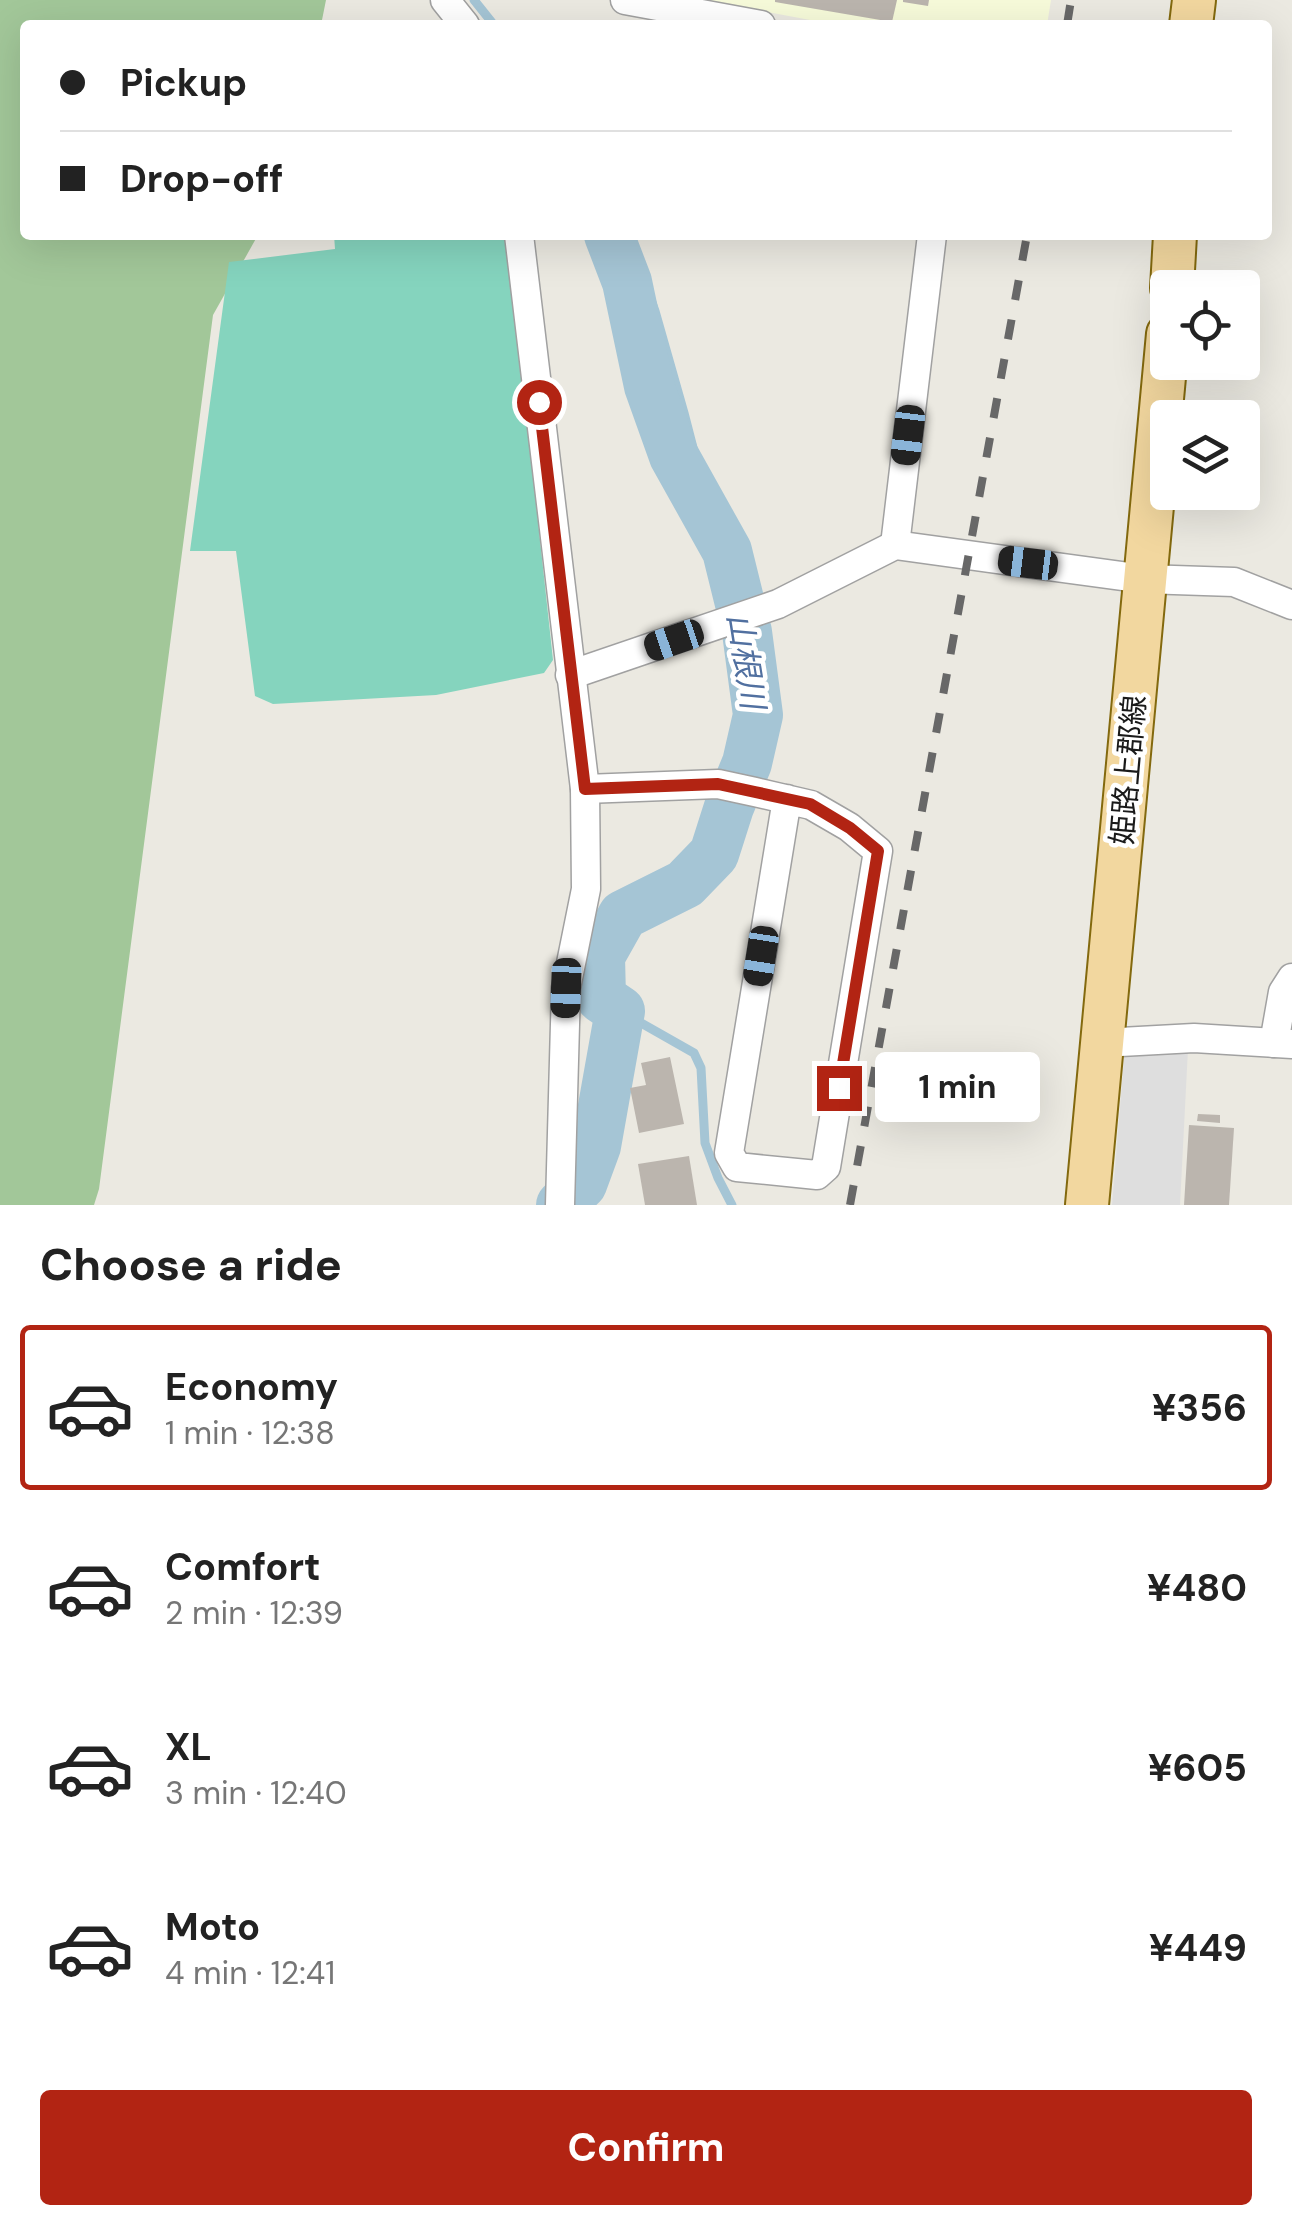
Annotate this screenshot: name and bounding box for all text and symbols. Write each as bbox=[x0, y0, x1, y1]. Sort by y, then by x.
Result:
text: Pickup bbox=[120, 58, 247, 108]
text: Drop-off bbox=[120, 154, 283, 204]
map controls bbox=[1150, 270, 1260, 510]
button: locate bbox=[1150, 270, 1260, 380]
route start bbox=[517, 380, 562, 425]
button: layers bbox=[1150, 400, 1260, 510]
car bbox=[889, 403, 927, 467]
car bbox=[996, 544, 1060, 582]
water label: 山根川 bbox=[718, 610, 775, 715]
car bbox=[641, 616, 707, 664]
street label: 姫路上郡線 bbox=[1102, 694, 1154, 846]
car bbox=[741, 924, 781, 988]
car bbox=[550, 957, 582, 1019]
callout: 1 min bbox=[874, 1053, 1039, 1123]
route end bbox=[817, 1066, 862, 1111]
text: 1 min bbox=[919, 1066, 996, 1108]
text: Choose a ride bbox=[40, 1235, 342, 1294]
text: Economy bbox=[165, 1362, 338, 1412]
icon: car bbox=[45, 1363, 135, 1453]
text: ¥356 bbox=[1152, 1383, 1247, 1433]
text: 1 min · 12:38 bbox=[165, 1412, 335, 1454]
text: Comfort bbox=[165, 1542, 321, 1592]
icon: car bbox=[45, 1543, 135, 1633]
text: ¥480 bbox=[1147, 1563, 1247, 1613]
text: 2 min · 12:39 bbox=[165, 1592, 343, 1634]
text: XL bbox=[165, 1722, 212, 1772]
icon: car bbox=[45, 1723, 135, 1813]
text: ¥605 bbox=[1148, 1743, 1247, 1793]
text: 3 min · 12:40 bbox=[165, 1772, 347, 1814]
text: Moto bbox=[165, 1902, 260, 1952]
icon: car bbox=[45, 1903, 135, 1993]
text: ¥449 bbox=[1149, 1923, 1247, 1973]
text: 4 min · 12:41 bbox=[165, 1952, 335, 1994]
button: Confirm bbox=[40, 2090, 1252, 2205]

